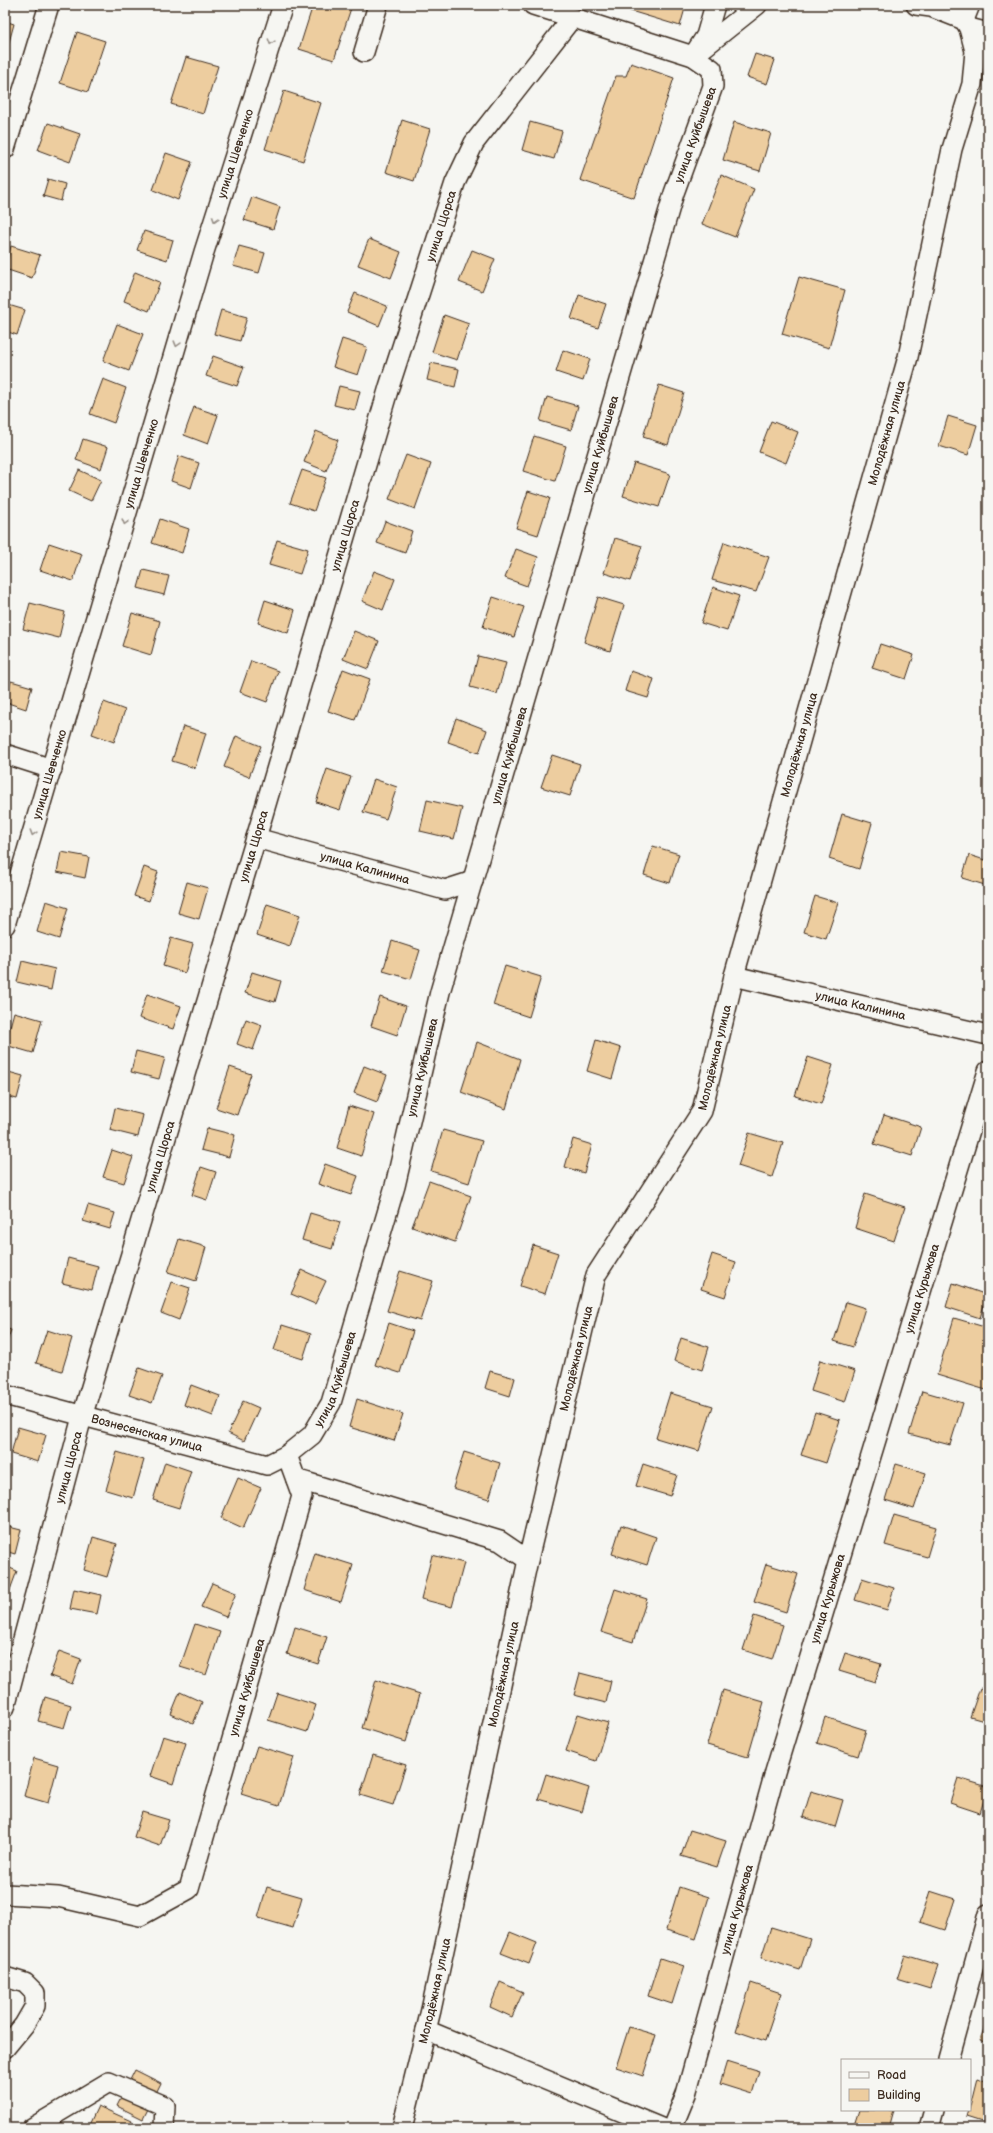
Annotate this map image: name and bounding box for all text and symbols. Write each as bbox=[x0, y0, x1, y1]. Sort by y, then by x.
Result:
one-way arrow bbox=[267, 38, 276, 45]
street label: улица Куйбышева bbox=[671, 85, 720, 185]
street label: улица Шевченко bbox=[215, 107, 257, 201]
street label: улица Щорса bbox=[423, 189, 460, 264]
one-way arrow bbox=[211, 216, 219, 223]
one-way arrow bbox=[173, 340, 182, 347]
street label: Молодёжная улица bbox=[865, 379, 909, 487]
street label: улица Куйбышева bbox=[579, 394, 622, 495]
street label: улица Шевченко bbox=[121, 417, 162, 511]
street label: улица Щорса bbox=[328, 498, 363, 573]
one-way arrow bbox=[121, 519, 130, 526]
street label: Молодёжная улица bbox=[778, 691, 821, 799]
street label: улица Куйбышева bbox=[488, 705, 531, 806]
street label: улица Шевченко bbox=[30, 728, 70, 821]
street label: улица Щорса bbox=[236, 809, 272, 884]
one-way arrow bbox=[29, 829, 38, 836]
street label: улица Калинина bbox=[318, 849, 411, 888]
street label: улица Калинина bbox=[814, 988, 907, 1024]
street label: Молодёжная улица bbox=[695, 1003, 735, 1112]
street label: улица Куйбышева bbox=[404, 1017, 442, 1119]
street label: улица Щорса bbox=[143, 1119, 179, 1194]
street label: улица Курыжова bbox=[902, 1242, 943, 1335]
street label: Молодёжная улица bbox=[557, 1304, 596, 1413]
street label: улица Куйбышева bbox=[311, 1329, 360, 1430]
street label: Вознесенская улица bbox=[90, 1411, 204, 1455]
street label: улица Щорса bbox=[52, 1430, 86, 1505]
street label: улица Курыжова bbox=[807, 1552, 849, 1645]
street label: Молодёжная улица bbox=[485, 1620, 523, 1729]
street label: улица Куйбышева bbox=[226, 1637, 269, 1738]
street label: улица Курыжова bbox=[718, 1863, 757, 1957]
street label: Молодёжная улица bbox=[416, 1937, 454, 2046]
legend bbox=[841, 2059, 971, 2111]
text: Road bbox=[877, 2068, 906, 2083]
text: Building bbox=[877, 2088, 921, 2103]

